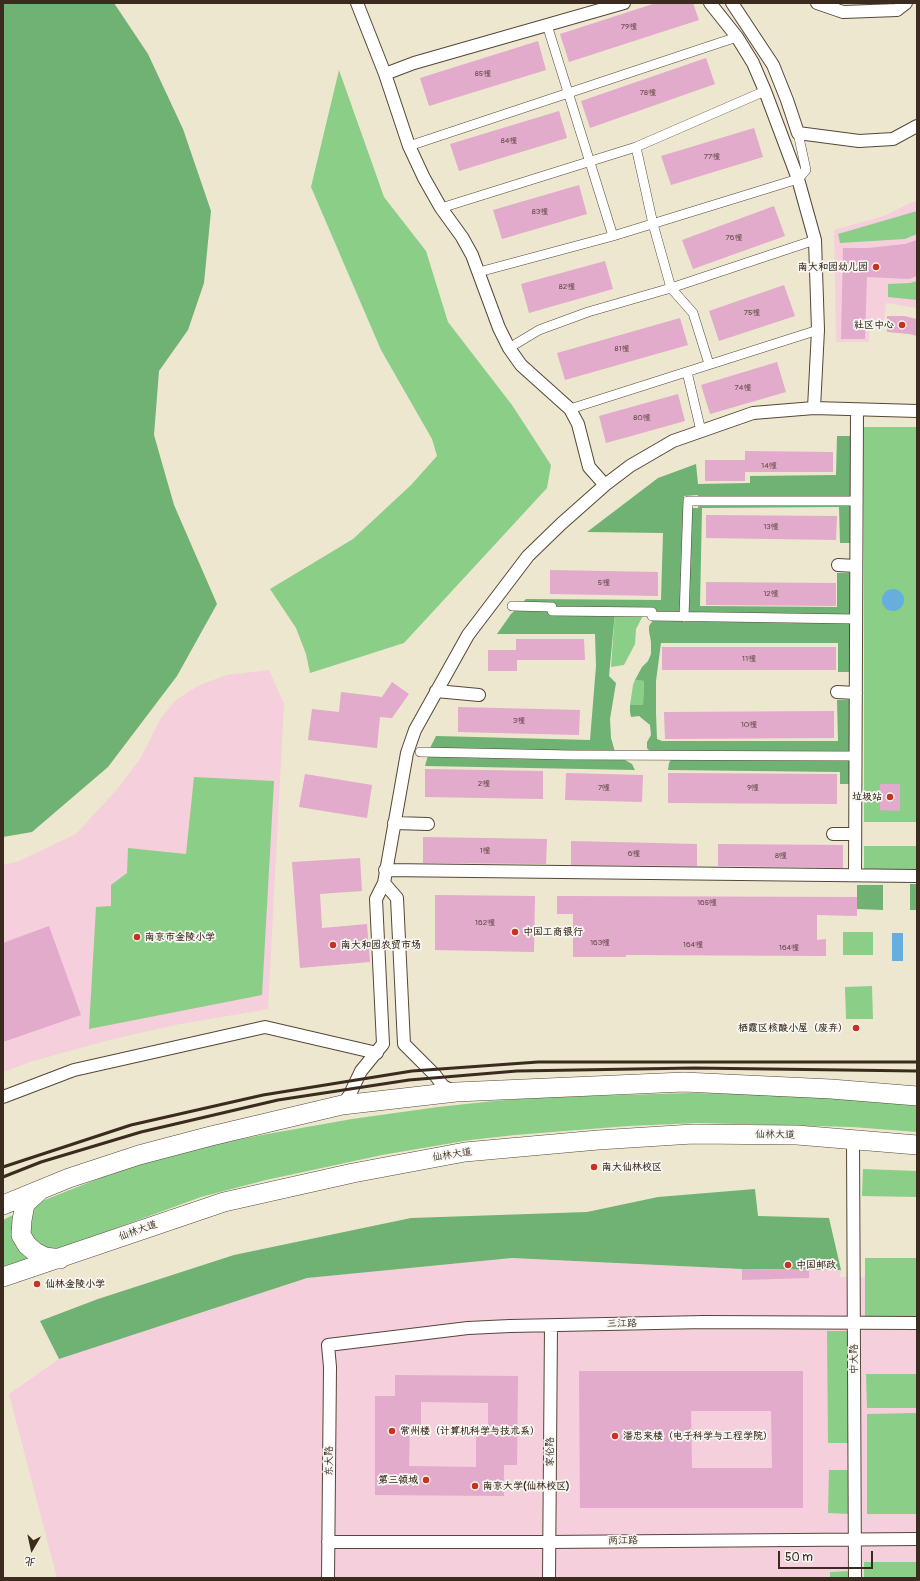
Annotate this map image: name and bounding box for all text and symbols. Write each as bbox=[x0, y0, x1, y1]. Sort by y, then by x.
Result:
house number: 79幢 bbox=[621, 22, 637, 32]
house number: 85幢 bbox=[475, 69, 491, 79]
house number: 78幢 bbox=[640, 88, 656, 98]
house number: 84幢 bbox=[501, 136, 517, 146]
house number: 77幢 bbox=[704, 152, 720, 162]
house number: 83幢 bbox=[532, 207, 548, 217]
house number: 76幢 bbox=[726, 233, 742, 243]
place label: 南大和园幼儿园 bbox=[798, 261, 868, 273]
marker: 南大和园幼儿园 bbox=[871, 262, 881, 272]
house number: 82幢 bbox=[559, 282, 575, 292]
house number: 75幢 bbox=[744, 308, 760, 318]
place label: 社区中心 bbox=[854, 319, 894, 331]
marker: 社区中心 bbox=[897, 320, 907, 330]
house number: 81幢 bbox=[614, 344, 630, 354]
house number: 74幢 bbox=[735, 383, 751, 393]
house number: 80幢 bbox=[633, 413, 651, 423]
house number: 14幢 bbox=[761, 461, 777, 471]
house number: 13幢 bbox=[763, 522, 779, 532]
house number: 5幢 bbox=[598, 578, 610, 588]
house number: 12幢 bbox=[763, 589, 779, 599]
house number: 11幢 bbox=[742, 654, 756, 664]
house number: 3幢 bbox=[513, 716, 525, 726]
house number: 10幢 bbox=[741, 720, 757, 730]
house number: 2幢 bbox=[478, 779, 490, 789]
house number: 7幢 bbox=[598, 783, 610, 793]
house number: 9幢 bbox=[747, 783, 759, 793]
place label: 垃圾站 bbox=[852, 791, 882, 803]
marker: 垃圾站 bbox=[885, 792, 895, 802]
house number: 1幢 bbox=[479, 846, 491, 856]
house number: 6幢 bbox=[628, 849, 640, 859]
house number: 8幢 bbox=[775, 851, 787, 861]
house number: 165幢 bbox=[697, 898, 717, 908]
house number: 162幢 bbox=[475, 918, 495, 928]
place label: 中国工商银行 bbox=[523, 926, 583, 938]
marker: 中国工商银行 bbox=[510, 927, 520, 937]
place label: 南京市金陵小学 bbox=[145, 931, 215, 943]
marker: 南京市金陵小学 bbox=[132, 932, 142, 942]
house number: 163幢 bbox=[590, 938, 610, 948]
place label: 南大和园农贸市场 bbox=[341, 939, 421, 951]
marker: 南大和园农贸市场 bbox=[328, 940, 338, 950]
house number: 164幢 bbox=[683, 940, 703, 950]
house number: 164幢 bbox=[779, 943, 799, 953]
place label: 栖霞区核酸小屋（废弃） bbox=[738, 1022, 848, 1034]
marker: 栖霞区核酸小屋（废弃） bbox=[851, 1023, 861, 1033]
street label: 仙林大道 bbox=[755, 1129, 795, 1141]
street label: 仙林大道 bbox=[431, 1146, 473, 1164]
place label: 南大仙林校区 bbox=[602, 1161, 662, 1173]
marker: 南大仙林校区 bbox=[589, 1162, 599, 1172]
street label: 仙林大道 bbox=[117, 1219, 159, 1243]
place label: 中国邮政 bbox=[796, 1259, 836, 1271]
marker: 中国邮政 bbox=[783, 1260, 793, 1270]
place label: 仙林金陵小学 bbox=[45, 1278, 105, 1290]
marker: 仙林金陵小学 bbox=[32, 1279, 42, 1289]
street label: 三江路 bbox=[607, 1318, 637, 1330]
street label: 中大路 bbox=[848, 1344, 860, 1374]
place label: 常州楼（计算机科学与技术系） bbox=[400, 1425, 540, 1437]
marker: 常州楼（计算机科学与技术系） bbox=[387, 1426, 397, 1436]
place label: 潘忠来楼（电子科学与工程学院） bbox=[623, 1430, 773, 1442]
marker: 潘忠来楼（电子科学与工程学院） bbox=[610, 1431, 620, 1441]
street label: 家伦路 bbox=[544, 1437, 556, 1467]
street label: 东大路 bbox=[323, 1446, 335, 1476]
place label: 第三领域 bbox=[378, 1474, 418, 1486]
marker: 第三领域 bbox=[421, 1475, 431, 1485]
place label: 南京大学(仙林校区) bbox=[483, 1480, 570, 1492]
marker: 南京大学(仙林校区) bbox=[470, 1481, 480, 1491]
north arrow bbox=[12, 1529, 52, 1569]
street label: 两江路 bbox=[608, 1535, 638, 1547]
scale bar bbox=[780, 1543, 875, 1569]
text: 50 m bbox=[785, 1550, 813, 1565]
text: 北 bbox=[24, 1554, 36, 1569]

